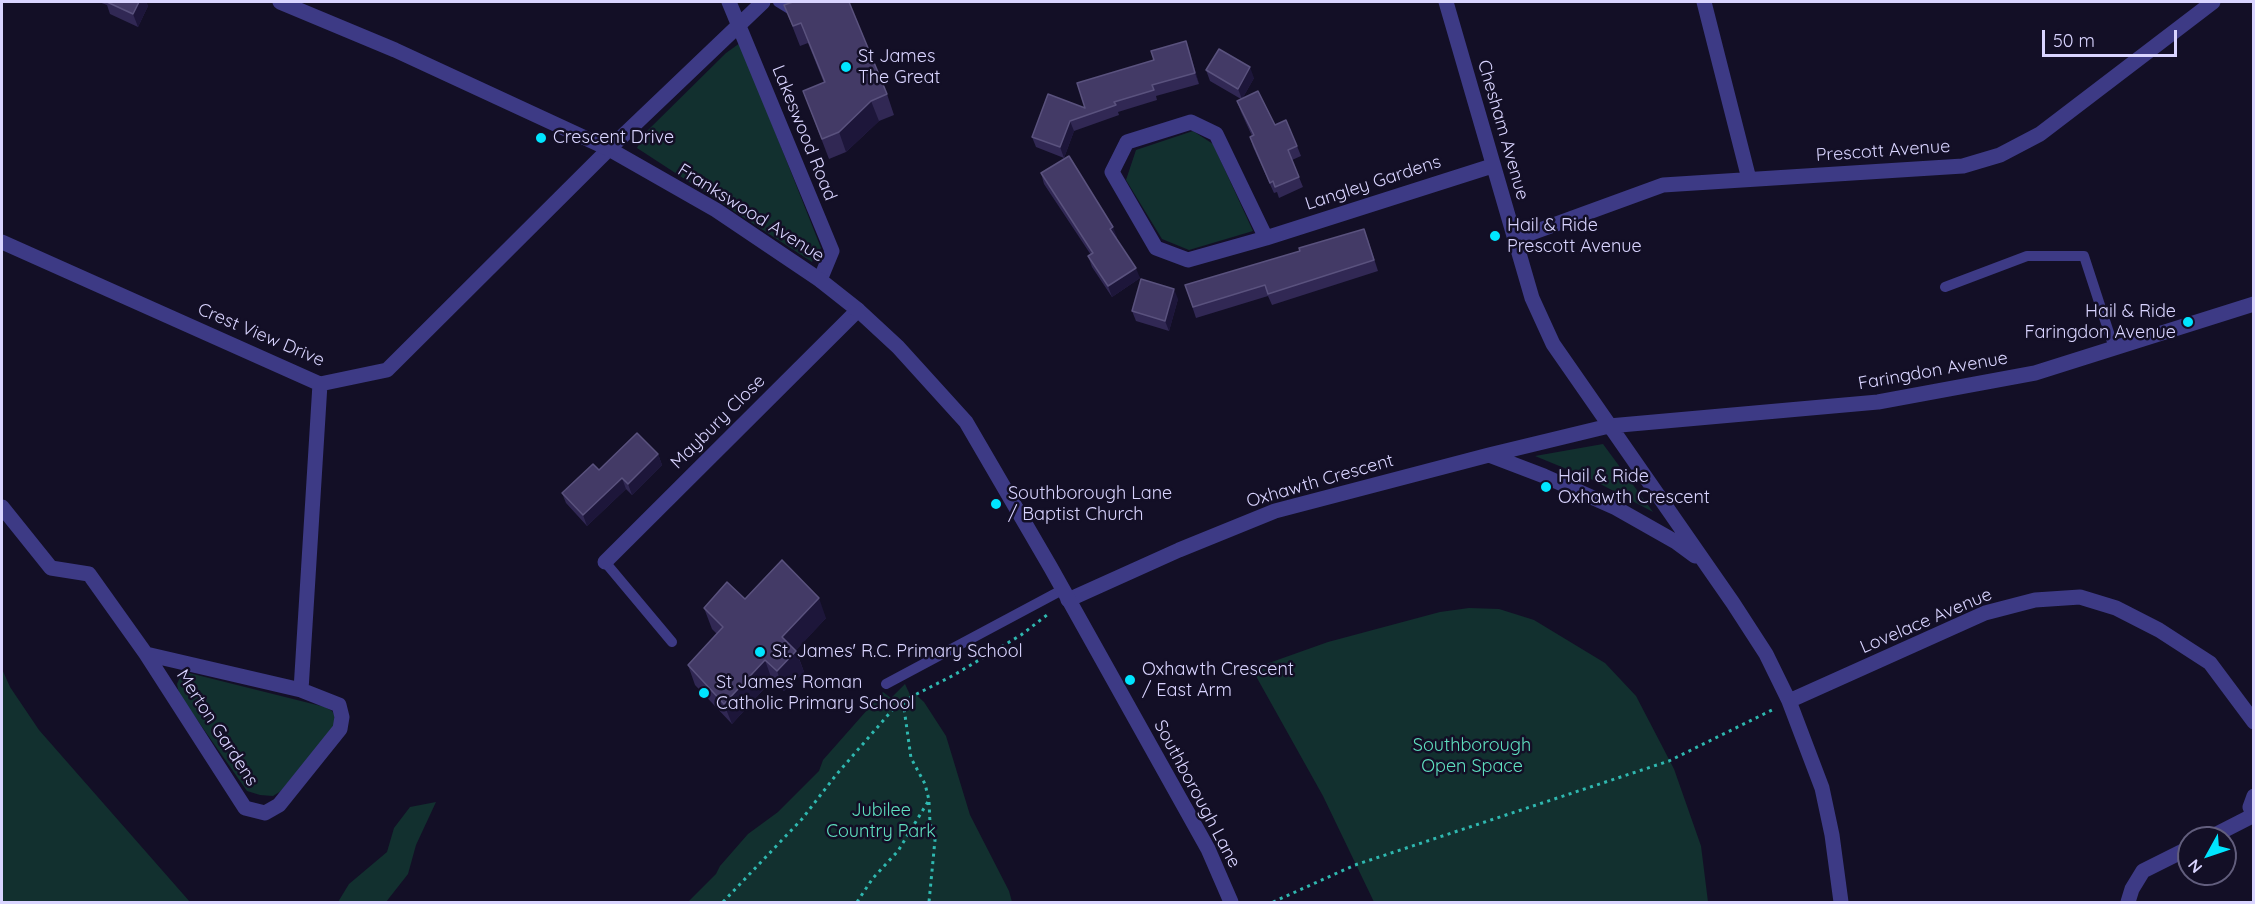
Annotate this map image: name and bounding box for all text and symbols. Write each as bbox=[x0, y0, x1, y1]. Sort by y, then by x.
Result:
scale bar bbox=[2045, 18, 2180, 56]
text: 50 m bbox=[2053, 29, 2095, 52]
place label: St James The Great bbox=[858, 46, 940, 88]
street label: Chesham Avenue bbox=[1473, 58, 1533, 202]
marker: St James The Great bbox=[839, 60, 853, 74]
street label: Lakeswood Road bbox=[767, 62, 841, 204]
place label: Crescent Drive bbox=[553, 127, 674, 149]
marker: Crescent Drive bbox=[534, 131, 548, 145]
street label: Prescott Avenue bbox=[1815, 136, 1951, 166]
street label: Langley Gardens bbox=[1302, 151, 1444, 215]
street label: Frankswood Avenue bbox=[674, 159, 828, 267]
place label: Hail & Ride Prescott Avenue bbox=[1507, 215, 1642, 258]
marker: Hail & Ride Prescott Avenue bbox=[1488, 229, 1502, 243]
street label: Crest View Drive bbox=[194, 299, 328, 371]
place label: Hail & Ride Faringdon Avenue bbox=[2025, 301, 2176, 344]
marker: Hail & Ride Faringdon Avenue bbox=[2181, 315, 2195, 329]
street label: Faringdon Avenue bbox=[1857, 347, 2009, 395]
street label: Maybury Close bbox=[666, 370, 770, 474]
street label: Oxhawth Crescent bbox=[1244, 450, 1396, 512]
place label: Hail & Ride Oxhawth Crescent bbox=[1558, 466, 1710, 508]
marker: Hail & Ride Oxhawth Crescent bbox=[1539, 480, 1553, 494]
place label: Southborough Lane / Baptist Church bbox=[1008, 483, 1172, 526]
marker: Southborough Lane / Baptist Church bbox=[989, 497, 1003, 511]
street label: Lovelace Avenue bbox=[1857, 584, 1995, 658]
place label: St. James' R.C. Primary School bbox=[772, 641, 1023, 663]
marker: St. James' R.C. Primary School bbox=[753, 645, 767, 659]
place label: Oxhawth Crescent / East Arm bbox=[1142, 659, 1294, 702]
street label: Merton Gardens bbox=[171, 666, 263, 790]
place label: St James' Roman Catholic Primary School bbox=[716, 672, 915, 714]
marker: Oxhawth Crescent / East Arm bbox=[1123, 673, 1137, 687]
marker: St James' Roman Catholic Primary School bbox=[697, 686, 711, 700]
street label: Southborough Lane bbox=[1149, 716, 1245, 872]
park label: Southborough Open Space bbox=[1413, 735, 1531, 777]
park label: Jubilee Country Park bbox=[826, 800, 936, 842]
north arrow bbox=[2177, 826, 2237, 886]
text: N bbox=[2183, 855, 2206, 877]

